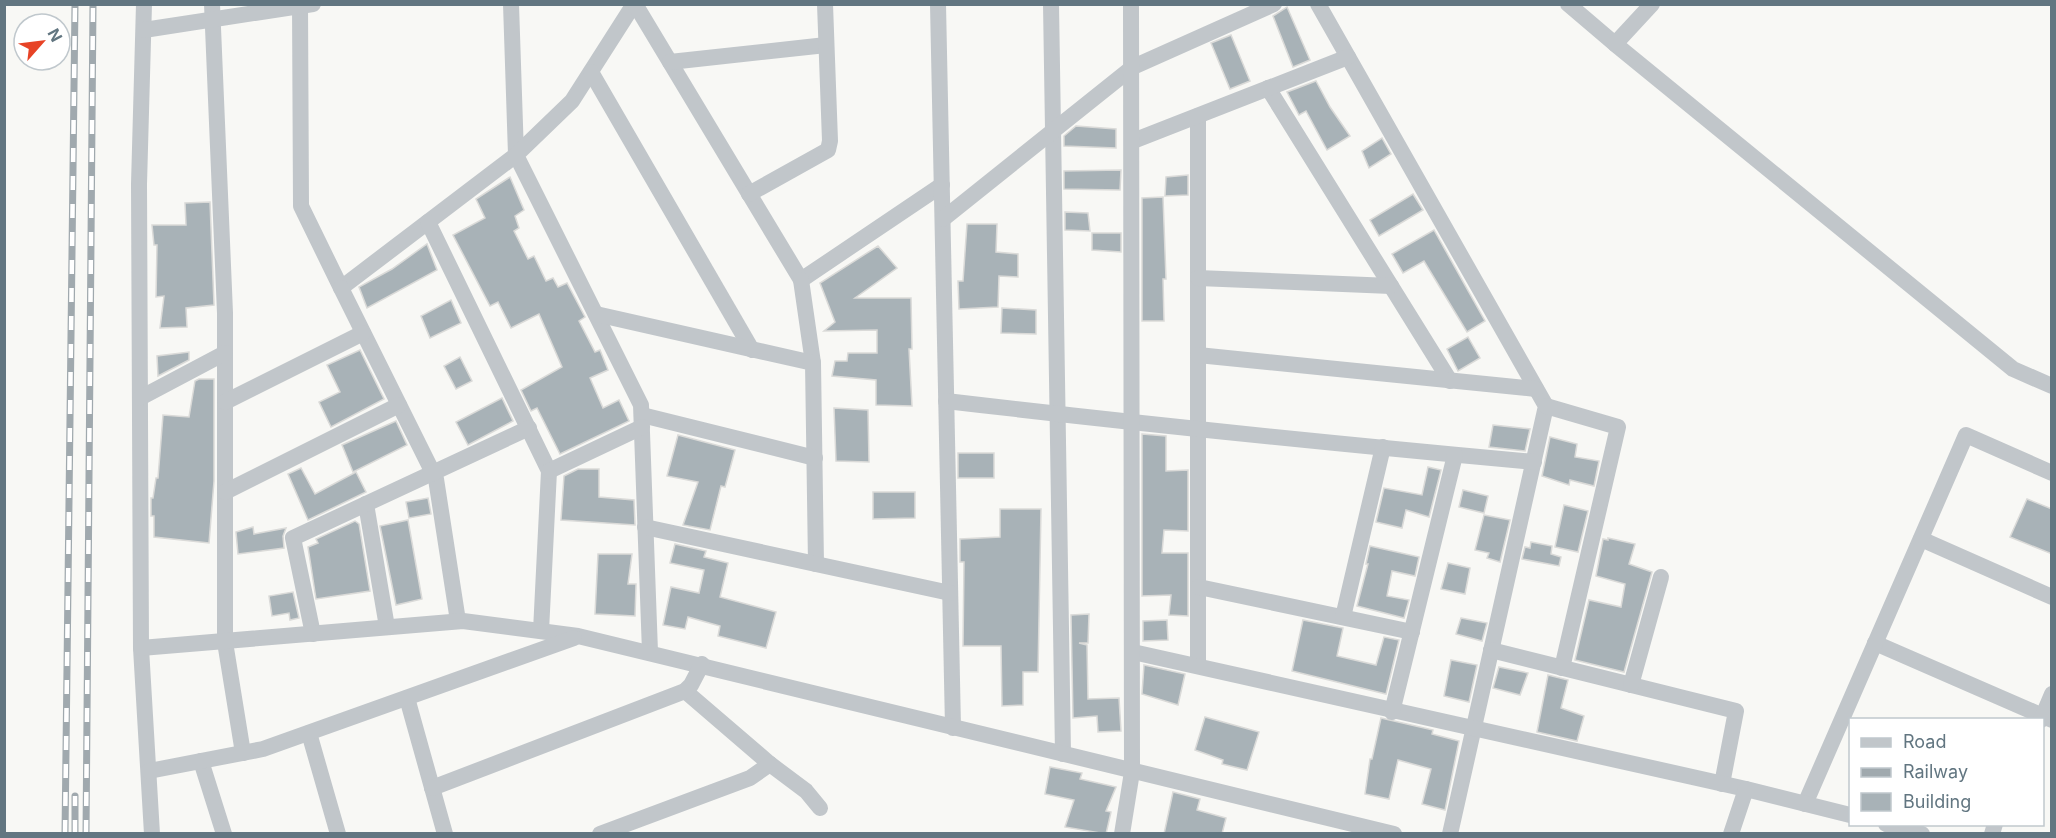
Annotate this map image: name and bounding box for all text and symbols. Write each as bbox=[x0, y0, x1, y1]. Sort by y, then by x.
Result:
north arrow bbox=[12, 12, 72, 72]
text: N bbox=[44, 25, 67, 45]
legend bbox=[1849, 718, 2044, 826]
text: Road bbox=[1903, 731, 1946, 752]
text: Railway bbox=[1903, 761, 1968, 782]
text: Building bbox=[1903, 791, 1971, 812]

